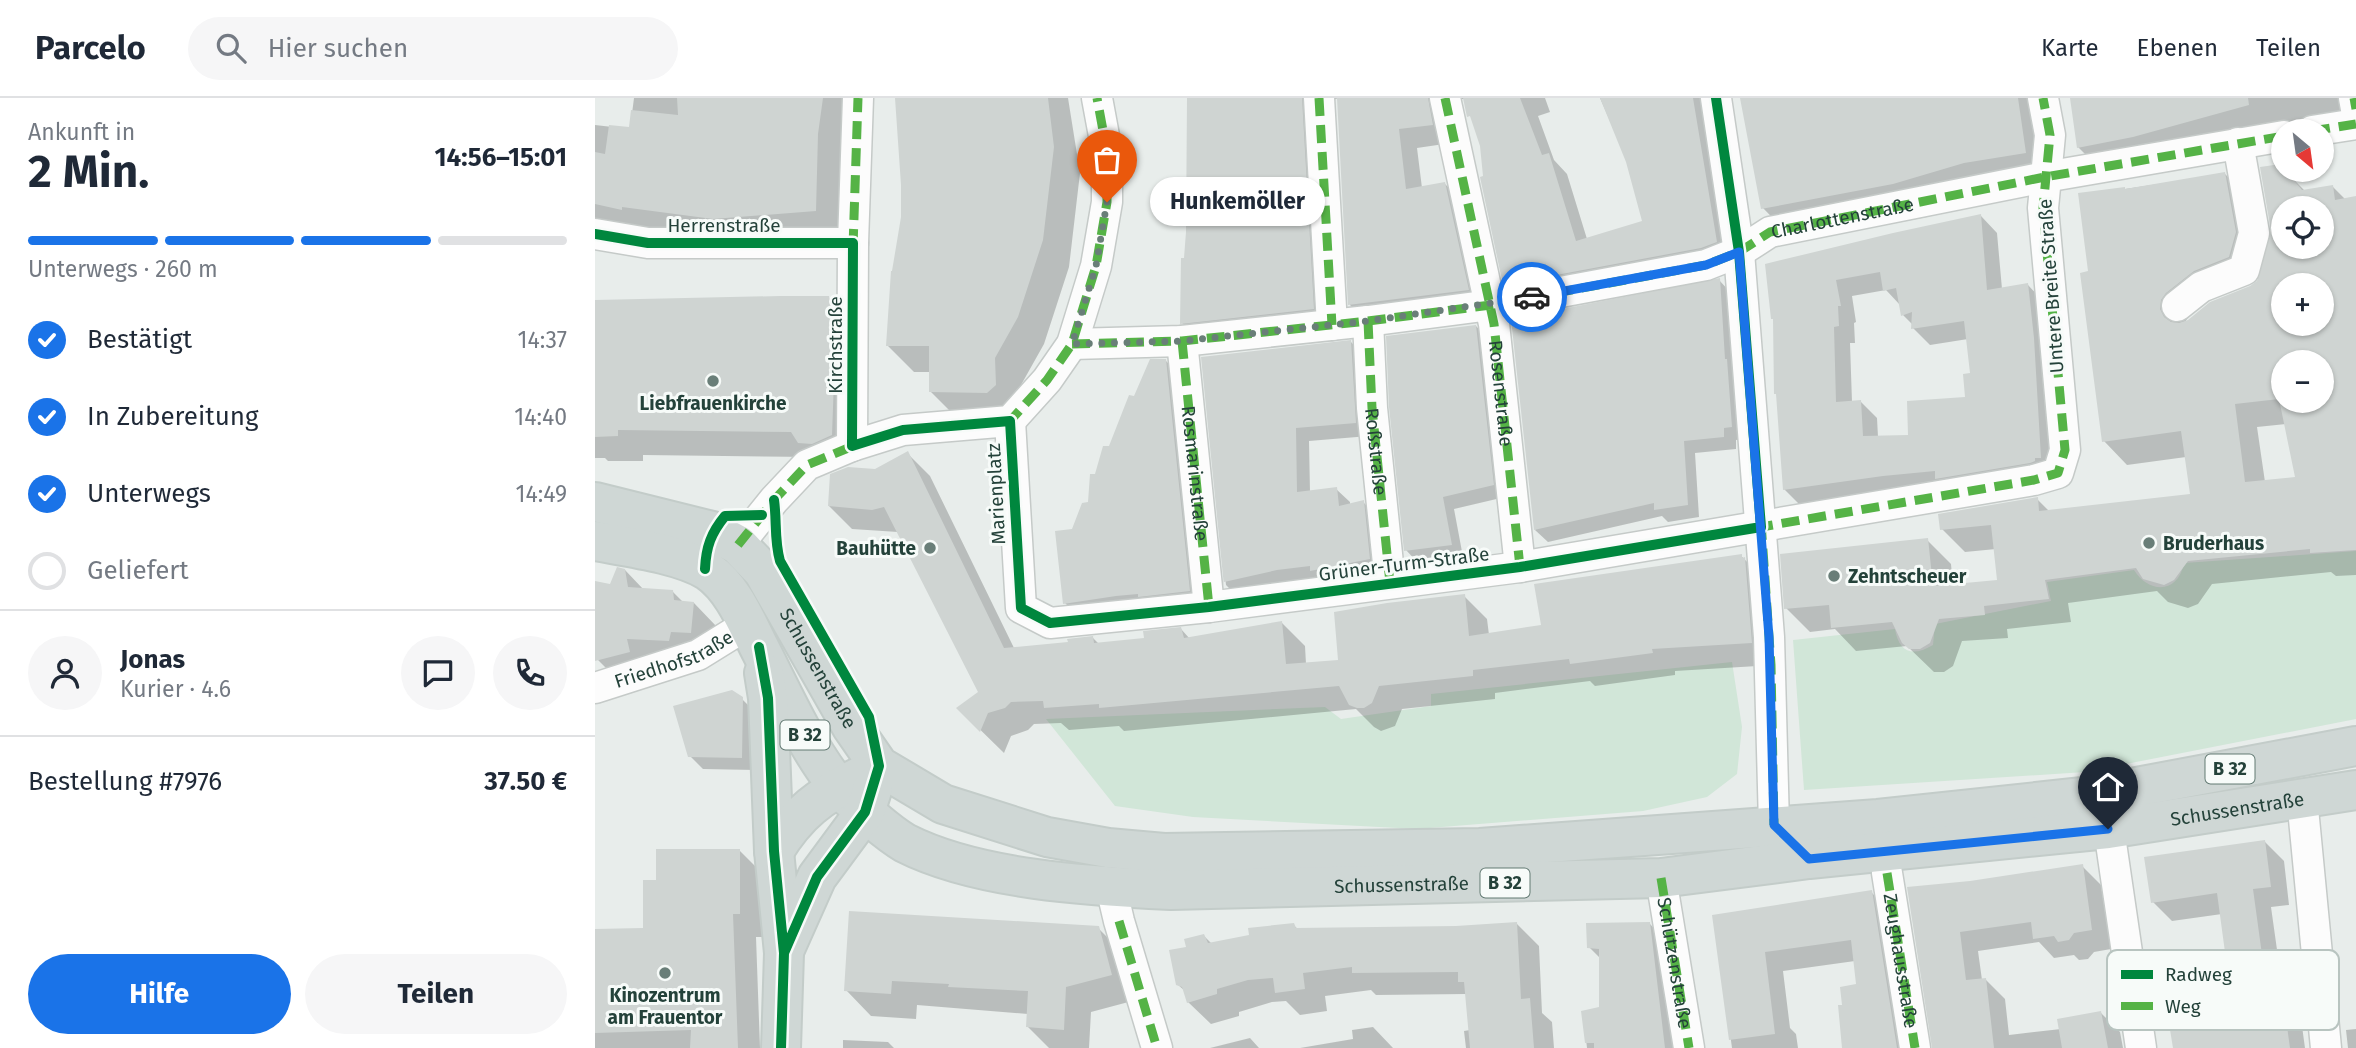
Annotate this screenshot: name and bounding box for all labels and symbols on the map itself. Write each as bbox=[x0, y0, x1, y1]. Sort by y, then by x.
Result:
north arrow bbox=[2271, 119, 2335, 182]
pin bbox=[1077, 130, 1137, 202]
callout: Hunkemöller bbox=[1149, 178, 1324, 226]
street label: Charlottenstraße bbox=[1769, 192, 1916, 243]
street label: Untere Breite Straße bbox=[2033, 198, 2069, 374]
street label: Herrenstraße bbox=[667, 214, 781, 237]
courier bbox=[1497, 262, 1567, 332]
street label: Kirchstraße bbox=[824, 296, 847, 394]
street label: Rosenstraße bbox=[1484, 339, 1519, 448]
marker: Liebfrauenkirche bbox=[705, 373, 721, 389]
place label: Liebfrauenkirche bbox=[640, 392, 786, 415]
street label: Rosmarinstraße bbox=[1177, 404, 1214, 542]
street label: Roßstraße bbox=[1361, 407, 1392, 497]
street label: Marienplatz bbox=[982, 443, 1010, 545]
place label: Bruderhaus bbox=[2163, 532, 2264, 555]
marker: Bruderhaus bbox=[2141, 535, 2157, 551]
place label: Bauhütte bbox=[836, 537, 916, 560]
marker: Bauhütte bbox=[922, 540, 938, 556]
street label: Grüner-Turm-Straße bbox=[1317, 542, 1491, 586]
place label: Zehntscheuer bbox=[1848, 565, 1967, 588]
marker: Zehntscheuer bbox=[1826, 568, 1842, 584]
street label: Schussenstraße bbox=[775, 604, 862, 733]
street label: Friedhofstraße bbox=[611, 625, 737, 693]
road number: B 32 bbox=[781, 720, 829, 750]
road number: B 32 bbox=[2205, 754, 2255, 784]
pin bbox=[2078, 757, 2138, 829]
street label: Schussenstraße bbox=[2169, 787, 2306, 831]
road number: B 32 bbox=[1481, 868, 1529, 898]
street label: Schussenstraße bbox=[1334, 871, 1469, 898]
street label: Zeughausstraße bbox=[1879, 892, 1923, 1030]
street label: Schützenstraße bbox=[1653, 896, 1697, 1030]
legend bbox=[2107, 950, 2339, 1030]
text: Radweg bbox=[2165, 963, 2232, 986]
marker: Kinozentrum am Frauentor bbox=[657, 965, 673, 981]
place label: Kinozentrum am Frauentor bbox=[608, 984, 723, 1029]
text: Weg bbox=[2165, 995, 2201, 1018]

